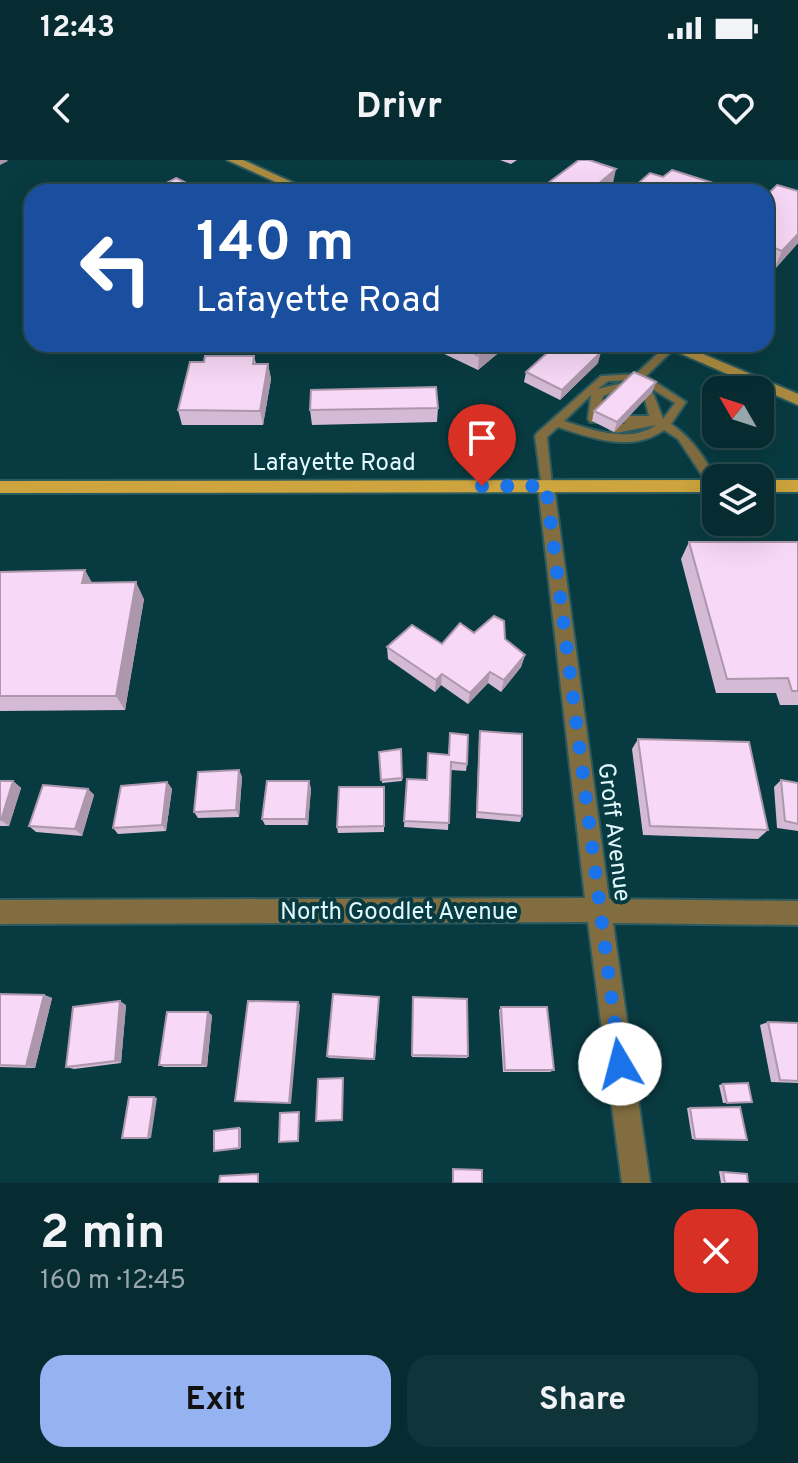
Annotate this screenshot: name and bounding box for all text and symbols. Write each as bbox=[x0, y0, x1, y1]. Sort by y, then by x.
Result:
text: 12:43 bbox=[40, 10, 115, 47]
text: Drivr bbox=[356, 85, 442, 131]
icon: back bbox=[40, 86, 84, 130]
icon: heart bbox=[714, 86, 758, 130]
text: 140 m bbox=[196, 210, 354, 280]
icon: left bbox=[64, 216, 168, 320]
text: Lafayette Road bbox=[196, 279, 441, 325]
north arrow bbox=[702, 376, 774, 448]
map controls bbox=[702, 376, 774, 536]
pin bbox=[448, 404, 516, 486]
icon: arrive bbox=[460, 416, 504, 460]
street label: Lafayette Road bbox=[252, 449, 416, 479]
button: layers bbox=[702, 464, 774, 536]
street label: Groff Avenue bbox=[590, 761, 636, 903]
street label: North Goodlet Avenue bbox=[280, 898, 518, 928]
position arrow bbox=[578, 1022, 662, 1106]
text: 2 min bbox=[40, 1205, 165, 1265]
button: close bbox=[674, 1209, 758, 1293]
text: 160 m · 12:45 bbox=[40, 1265, 186, 1298]
button: Exit bbox=[40, 1355, 391, 1447]
button: Share bbox=[407, 1355, 758, 1447]

